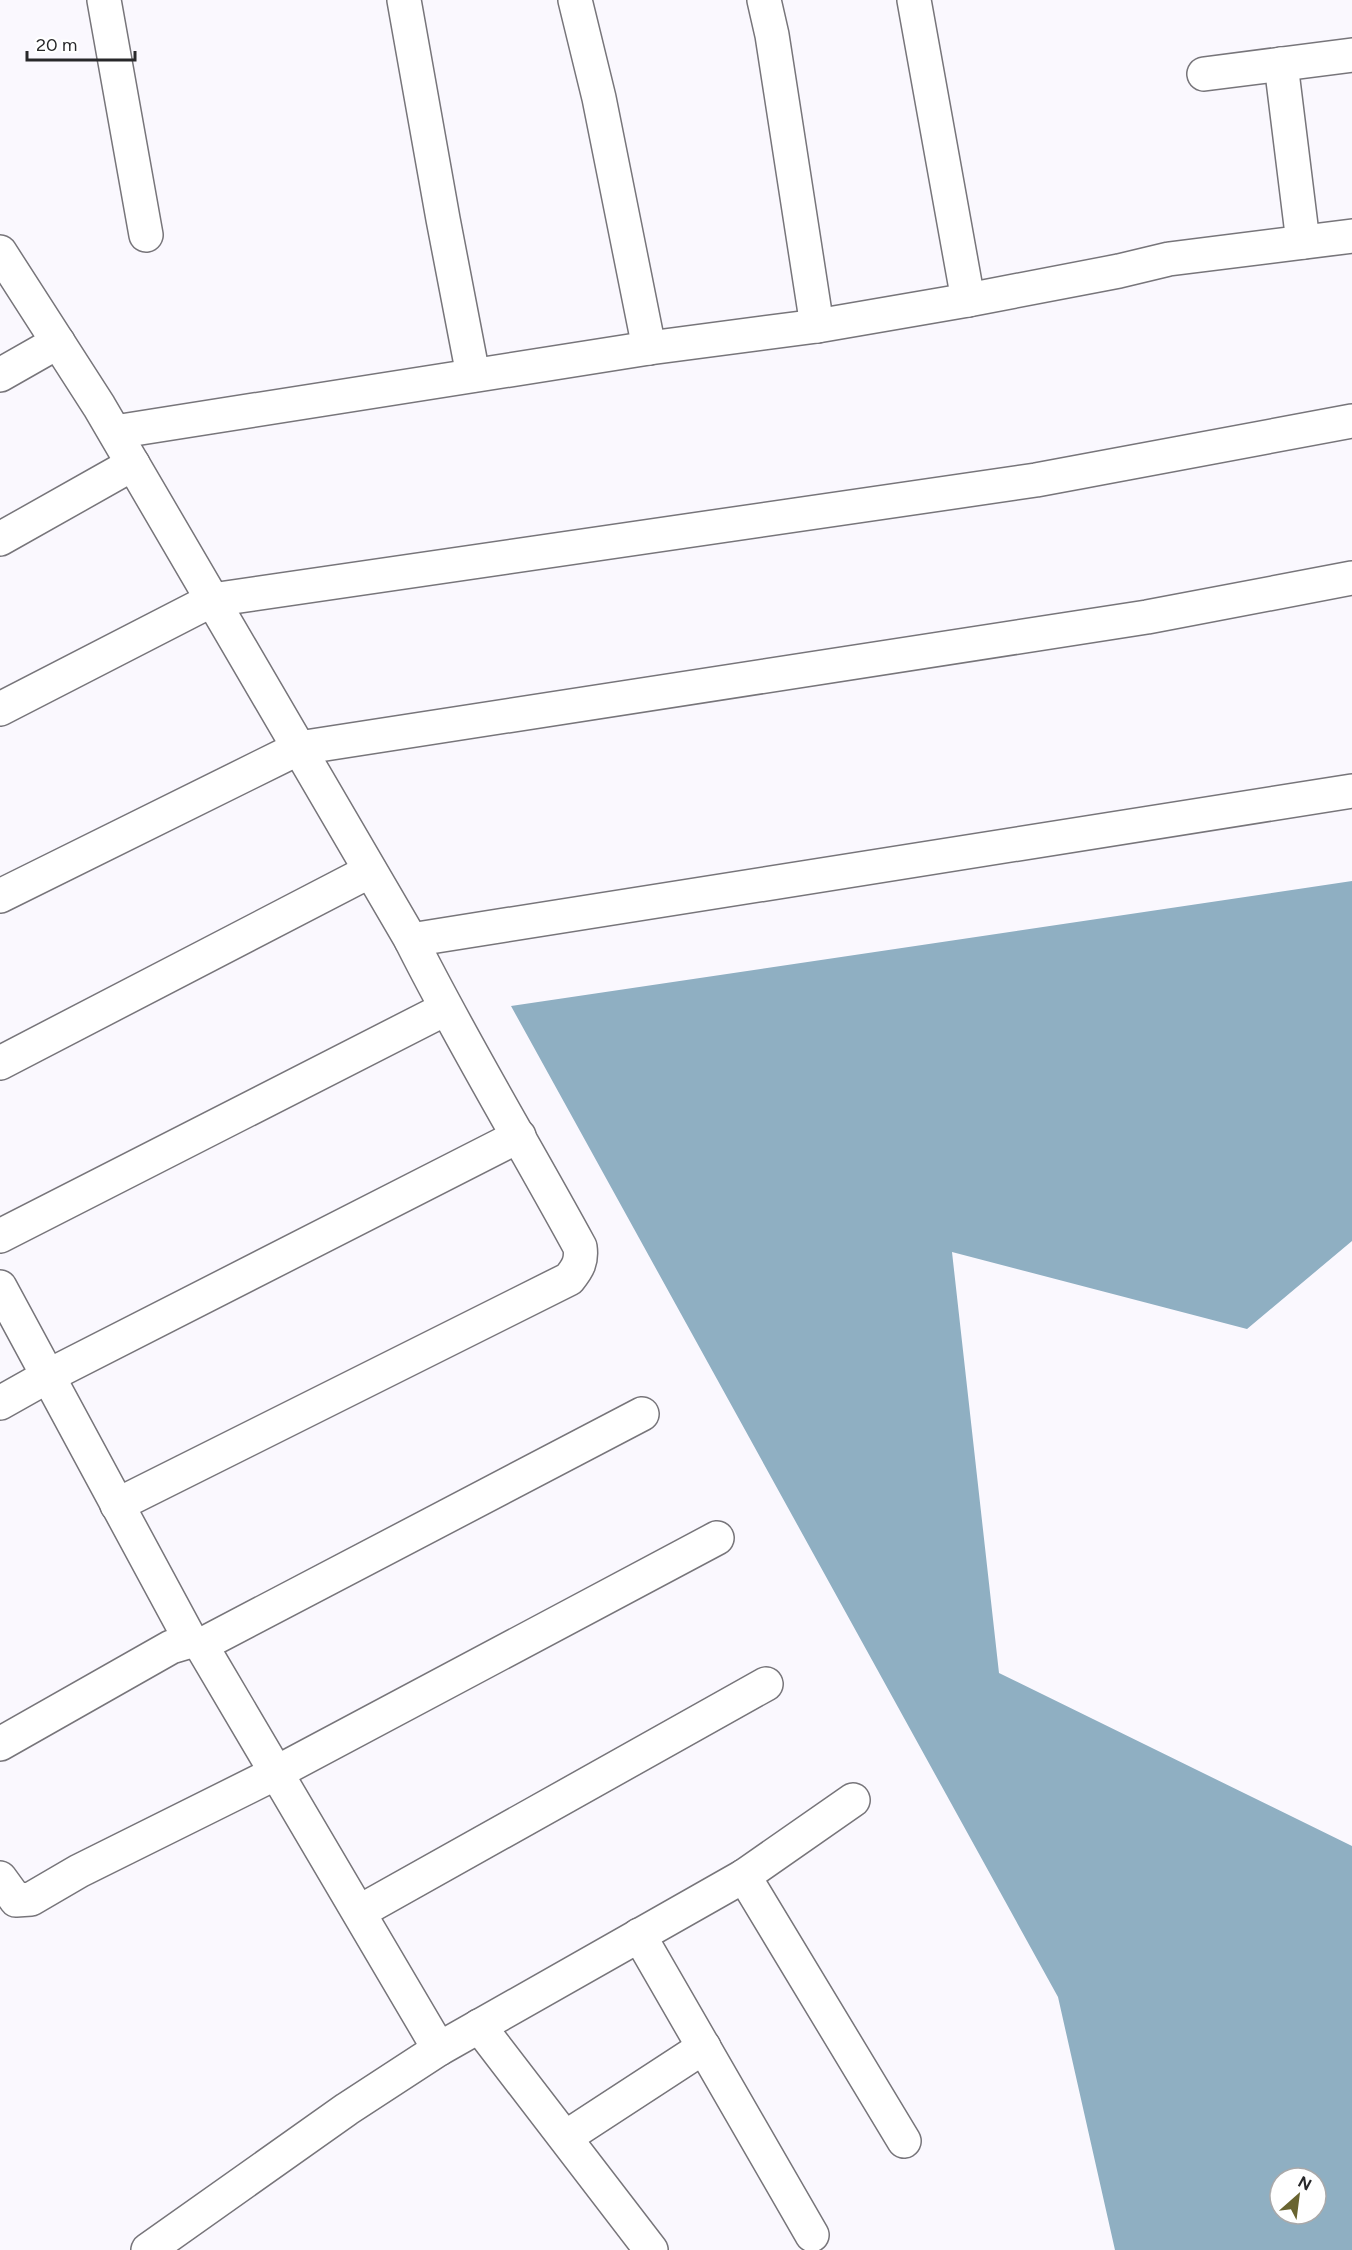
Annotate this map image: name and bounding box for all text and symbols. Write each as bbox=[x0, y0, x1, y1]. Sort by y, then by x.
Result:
scale bar bbox=[27, 24, 135, 62]
text: 20 m bbox=[36, 34, 77, 56]
north arrow bbox=[1268, 2166, 1328, 2226]
text: N bbox=[1295, 2172, 1315, 2194]

